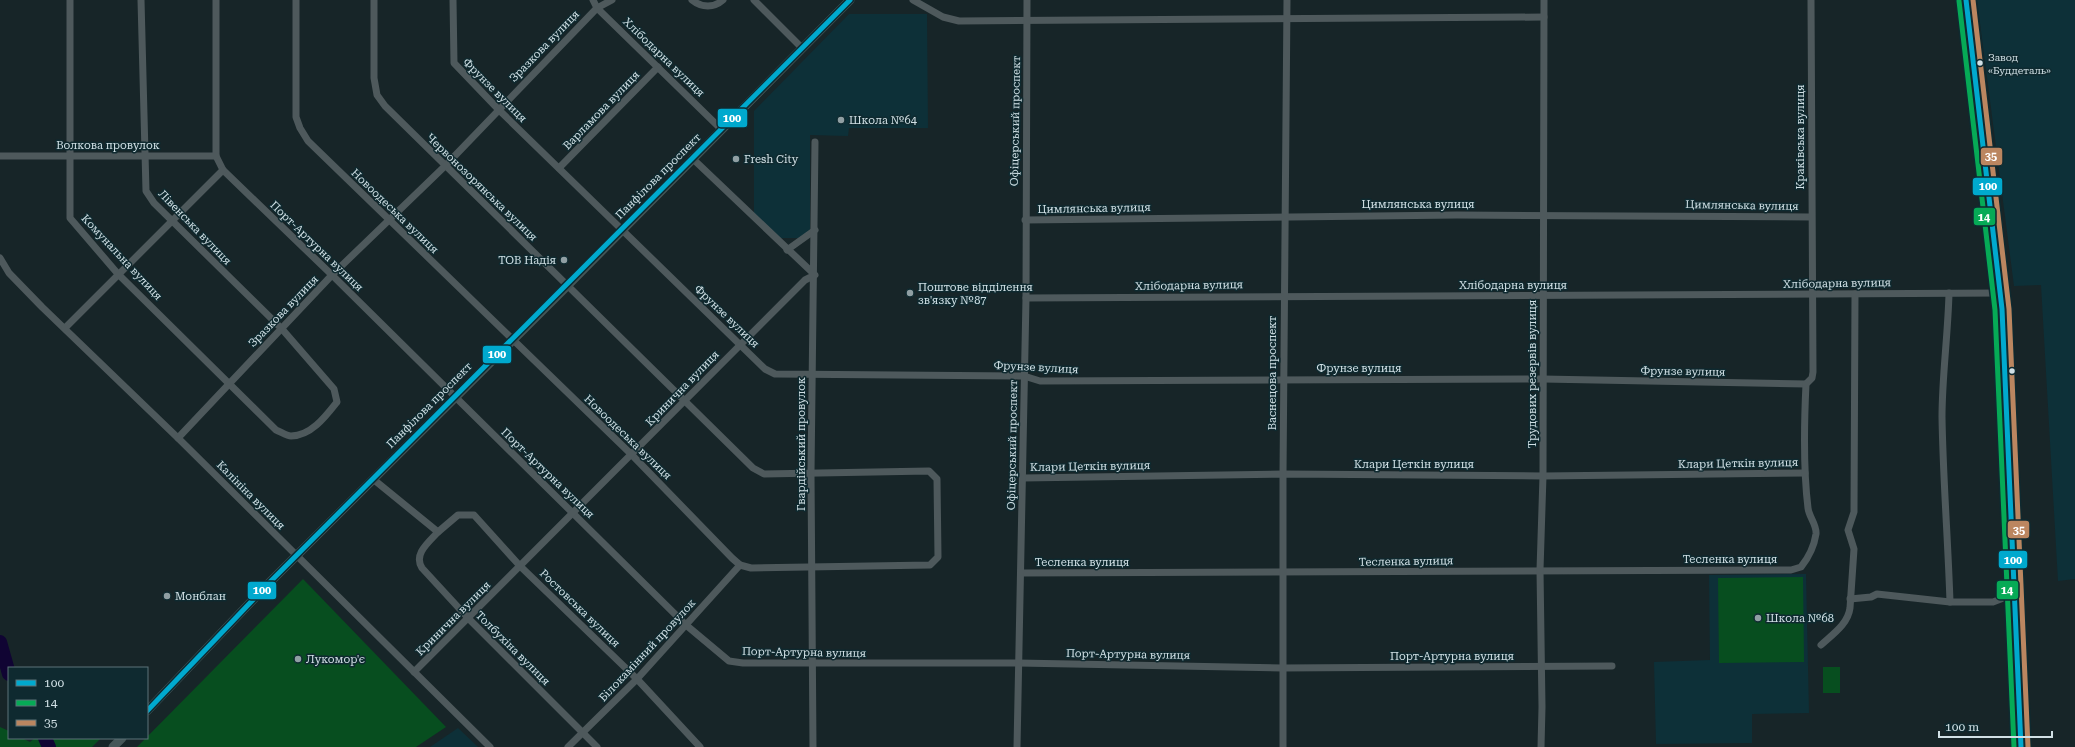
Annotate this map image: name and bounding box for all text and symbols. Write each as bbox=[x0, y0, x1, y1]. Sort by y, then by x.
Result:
street label: Зразкова вулиця bbox=[507, 8, 582, 85]
street label: Хлібодарна вулиця bbox=[620, 15, 707, 100]
place label: Завод «Буддеталь» bbox=[1988, 52, 2051, 76]
street label: Фрунзе вулиця bbox=[460, 56, 529, 125]
street label: Офіцерський проспект bbox=[1008, 56, 1023, 186]
marker: Завод «Буддеталь» bbox=[1975, 58, 1985, 68]
street label: Варламова вулиця bbox=[561, 68, 642, 152]
street label: Краківська вулиця bbox=[1794, 84, 1807, 190]
line badge: 100 bbox=[717, 108, 748, 128]
text: 100 bbox=[723, 112, 741, 125]
place label: Школа №64 bbox=[849, 114, 918, 127]
marker: Школа №64 bbox=[836, 115, 846, 125]
street label: Червонозорянська вулиця bbox=[424, 131, 540, 244]
street label: Панфілова проспект bbox=[613, 131, 704, 222]
street label: Волкова провулок bbox=[56, 139, 160, 152]
line badge: 35 bbox=[1980, 147, 2003, 166]
text: 35 bbox=[1985, 150, 1997, 163]
place label: Fresh City bbox=[744, 153, 799, 166]
marker: Fresh City bbox=[731, 154, 741, 164]
street label: Новоодеська вулиця bbox=[348, 166, 441, 256]
line badge: 100 bbox=[1972, 177, 2003, 196]
text: 100 bbox=[1979, 180, 1997, 193]
street label: Лівенська вулиця bbox=[156, 187, 234, 268]
street label: Цимлянська вулиця bbox=[1361, 198, 1475, 211]
street label: Цимлянська вулиця bbox=[1685, 198, 1799, 213]
street label: Порт-Артурна вулиця bbox=[267, 199, 366, 294]
street label: Цимлянська вулиця bbox=[1037, 201, 1151, 216]
line badge: 14 bbox=[1973, 207, 1996, 226]
text: 14 bbox=[1978, 211, 1991, 224]
street label: Комунальна вулиця bbox=[79, 212, 165, 303]
place label: ТОВ Надія bbox=[498, 254, 556, 267]
marker: ТОВ Надія bbox=[559, 255, 569, 265]
street label: Зразкова вулиця bbox=[246, 273, 321, 350]
street label: Хлібодарна вулиця bbox=[1783, 276, 1891, 291]
street label: Хлібодарна вулиця bbox=[1135, 278, 1243, 293]
street label: Хлібодарна вулиця bbox=[1459, 279, 1567, 292]
place label: Поштове відділення зв'язку №87 bbox=[918, 281, 1033, 307]
street label: Фрунзе вулиця bbox=[692, 282, 762, 351]
marker: Поштове відділення зв'язку №87 bbox=[905, 288, 915, 298]
street label: Трудових резервів вулиця bbox=[1526, 300, 1539, 448]
street label: Васнецова проспект bbox=[1266, 316, 1279, 430]
line badge: 100 bbox=[482, 345, 512, 364]
text: 100 bbox=[488, 348, 506, 361]
street label: Кринична вулиця bbox=[643, 348, 722, 429]
street label: Фрунзе вулиця bbox=[993, 359, 1079, 376]
street label: Панфілова проспект bbox=[384, 360, 475, 451]
street label: Фрунзе вулиця bbox=[1317, 362, 1401, 375]
street label: Фрунзе вулиця bbox=[1640, 364, 1726, 379]
unlabelled marker bbox=[2007, 366, 2017, 376]
street label: Гвардійський провулок bbox=[795, 377, 808, 511]
street label: Офіцерський проспект bbox=[1005, 380, 1020, 510]
street label: Новоодеська вулиця bbox=[581, 392, 674, 482]
street label: Порт-Артурна вулиця bbox=[498, 426, 597, 521]
street label: Клари Цеткін вулиця bbox=[1678, 456, 1798, 471]
street label: Клари Цеткін вулиця bbox=[1354, 458, 1474, 471]
street label: Калініна вулиця bbox=[214, 459, 287, 532]
street label: Клари Цеткін вулиця bbox=[1030, 459, 1150, 474]
line badge: 35 bbox=[2007, 520, 2030, 539]
text: 35 bbox=[2013, 524, 2025, 537]
line badge: 100 bbox=[1998, 550, 2028, 569]
street label: Тесленка вулиця bbox=[1683, 553, 1777, 566]
street label: Тесленка вулиця bbox=[1359, 554, 1453, 569]
text: 100 bbox=[2004, 554, 2022, 567]
street label: Тесленка вулиця bbox=[1035, 556, 1129, 569]
street label: Ростовська вулиця bbox=[537, 567, 622, 650]
street label: Кринична вулиця bbox=[413, 578, 493, 658]
line badge: 14 bbox=[1996, 580, 2019, 600]
line badge: 100 bbox=[247, 581, 277, 600]
text: 100 bbox=[253, 584, 271, 597]
text: 14 bbox=[2001, 584, 2014, 597]
place label: Монблан bbox=[175, 590, 226, 603]
marker: Монблан bbox=[162, 591, 172, 601]
street label: Білокамінний провулок bbox=[596, 596, 698, 704]
street label: Толбухіна вулиця bbox=[473, 609, 552, 688]
place label: Школа №68 bbox=[1766, 612, 1834, 625]
marker: Школа №68 bbox=[1753, 613, 1763, 623]
street label: Порт-Артурна вулиця bbox=[742, 645, 866, 660]
street label: Порт-Артурна вулиця bbox=[1066, 647, 1190, 662]
street label: Порт-Артурна вулиця bbox=[1390, 650, 1514, 663]
place label: Лукомор'є bbox=[306, 653, 365, 666]
marker: Лукомор'є bbox=[293, 654, 303, 664]
legend bbox=[8, 667, 148, 739]
text: 100 bbox=[44, 676, 64, 690]
text: 14 bbox=[44, 696, 58, 710]
scale bar bbox=[1939, 713, 2052, 739]
text: 35 bbox=[44, 716, 58, 730]
text: 100 m bbox=[1945, 720, 1979, 734]

